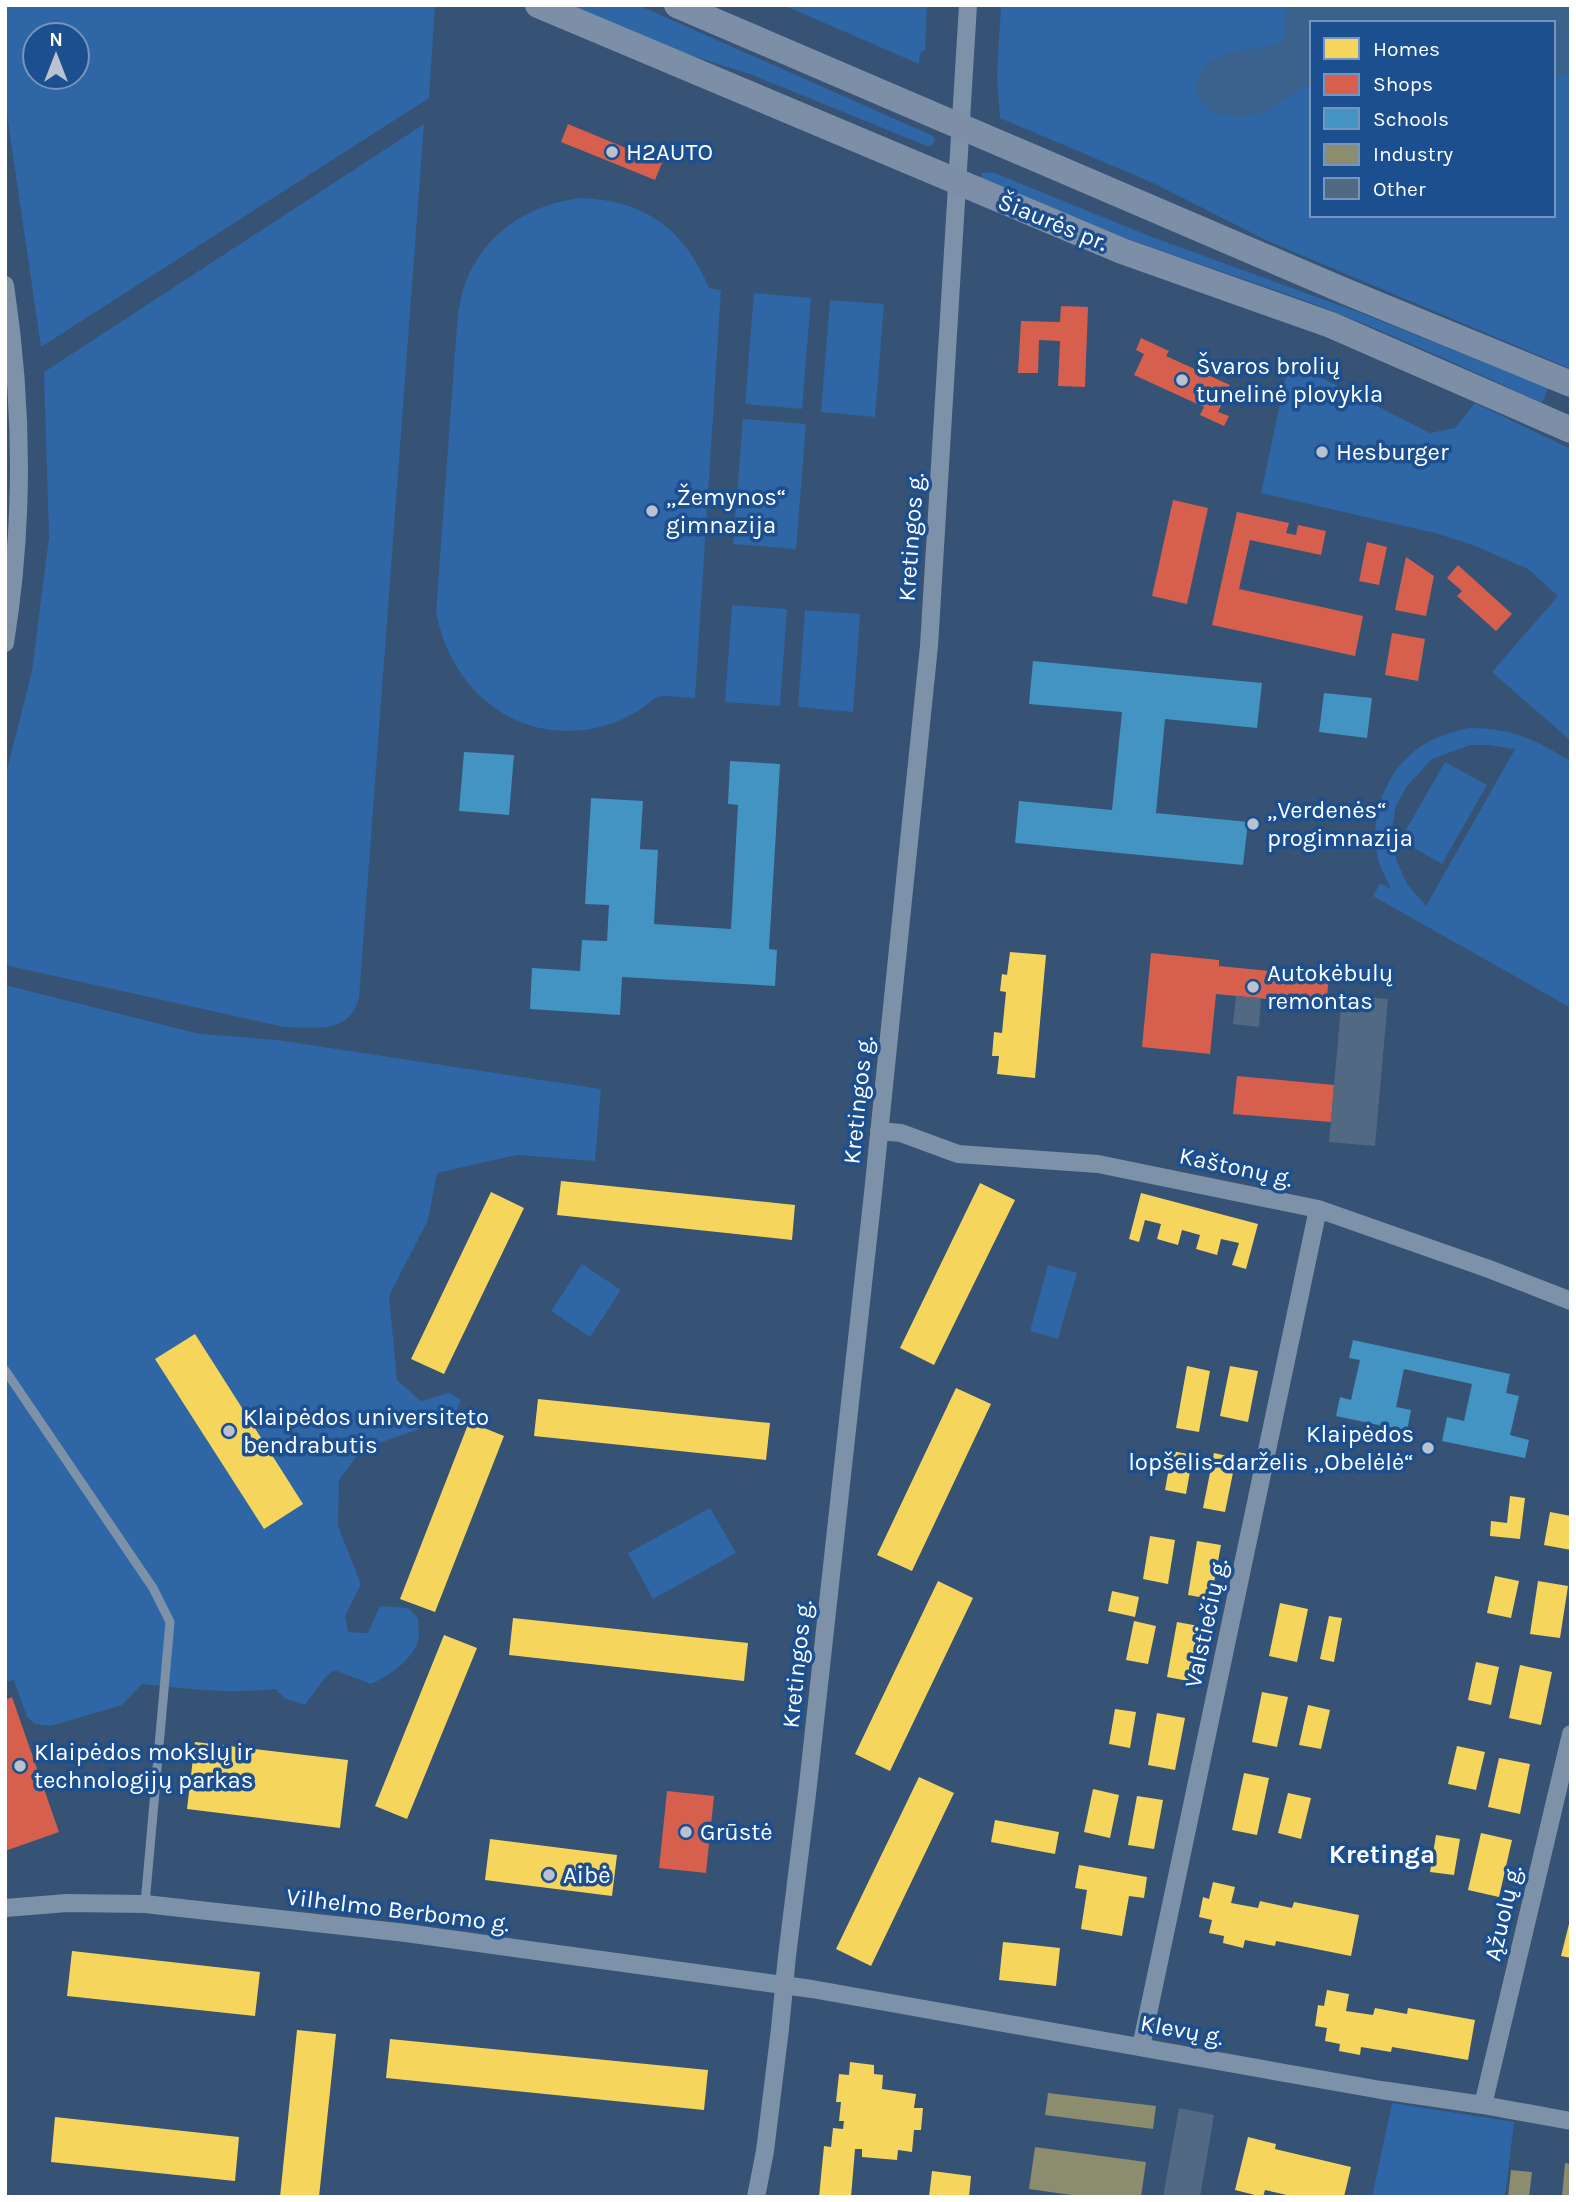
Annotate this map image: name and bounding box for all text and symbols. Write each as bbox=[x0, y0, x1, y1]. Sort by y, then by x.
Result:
north arrow bbox=[21, 21, 91, 91]
legend bbox=[1310, 21, 1555, 217]
text: N bbox=[49, 29, 63, 51]
text: Homes bbox=[1373, 37, 1440, 61]
text: Shops bbox=[1373, 72, 1433, 96]
text: Schools bbox=[1373, 107, 1449, 131]
place label: H2AUTO bbox=[626, 138, 713, 166]
text: Industry bbox=[1373, 142, 1453, 166]
marker: H2AUTO bbox=[604, 144, 620, 160]
text: Other bbox=[1373, 177, 1426, 201]
street label: Šiaurės pr. bbox=[994, 186, 1112, 257]
place label: Švaros brolių tunelinė plovykla bbox=[1196, 351, 1383, 408]
marker: Švaros brolių tunelinė plovykla bbox=[1174, 372, 1190, 388]
place label: Hesburger bbox=[1336, 438, 1449, 466]
marker: Hesburger bbox=[1314, 444, 1330, 460]
street label: Kretingos g. bbox=[893, 472, 929, 602]
place label: „Žemynos“ gimnazija bbox=[666, 483, 786, 539]
marker: „Žemynos“ gimnazija bbox=[644, 503, 660, 519]
place label: „Verdenės“ progimnazija bbox=[1267, 796, 1413, 852]
marker: „Verdenės“ progimnazija bbox=[1245, 816, 1261, 832]
place label: Autokėbulų remontas bbox=[1267, 959, 1393, 1015]
marker: Autokėbulų remontas bbox=[1245, 979, 1261, 995]
street label: Kretingos g. bbox=[837, 1034, 879, 1166]
street label: Kaštonų g. bbox=[1177, 1141, 1295, 1193]
place label: Klaipėdos universiteto bendrabutis bbox=[243, 1403, 489, 1459]
place label: Klaipėdos lopšelis-darželis „Obelėlė“ bbox=[1128, 1420, 1414, 1476]
marker: Klaipėdos universiteto bendrabutis bbox=[221, 1423, 237, 1439]
marker: Klaipėdos lopšelis-darželis „Obelėlė“ bbox=[1420, 1440, 1436, 1456]
street label: Valstiečių g. bbox=[1179, 1556, 1233, 1690]
street label: Kretingos g. bbox=[776, 1598, 818, 1730]
place label: Klaipėdos mokslų ir technologijų parkas bbox=[34, 1738, 253, 1794]
marker: Klaipėdos mokslų ir technologijų parkas bbox=[12, 1758, 28, 1774]
place label: Grūstė bbox=[700, 1818, 773, 1846]
marker: Grūstė bbox=[678, 1824, 694, 1840]
district label: Kretinga bbox=[1329, 1839, 1435, 1870]
place label: Aibė bbox=[563, 1861, 610, 1889]
street label: Ąžuolų g. bbox=[1478, 1862, 1528, 1964]
marker: Aibė bbox=[541, 1867, 557, 1883]
street label: Vilhelmo Berbomo g. bbox=[285, 1882, 511, 1938]
street label: Klevų g. bbox=[1138, 2009, 1226, 2051]

